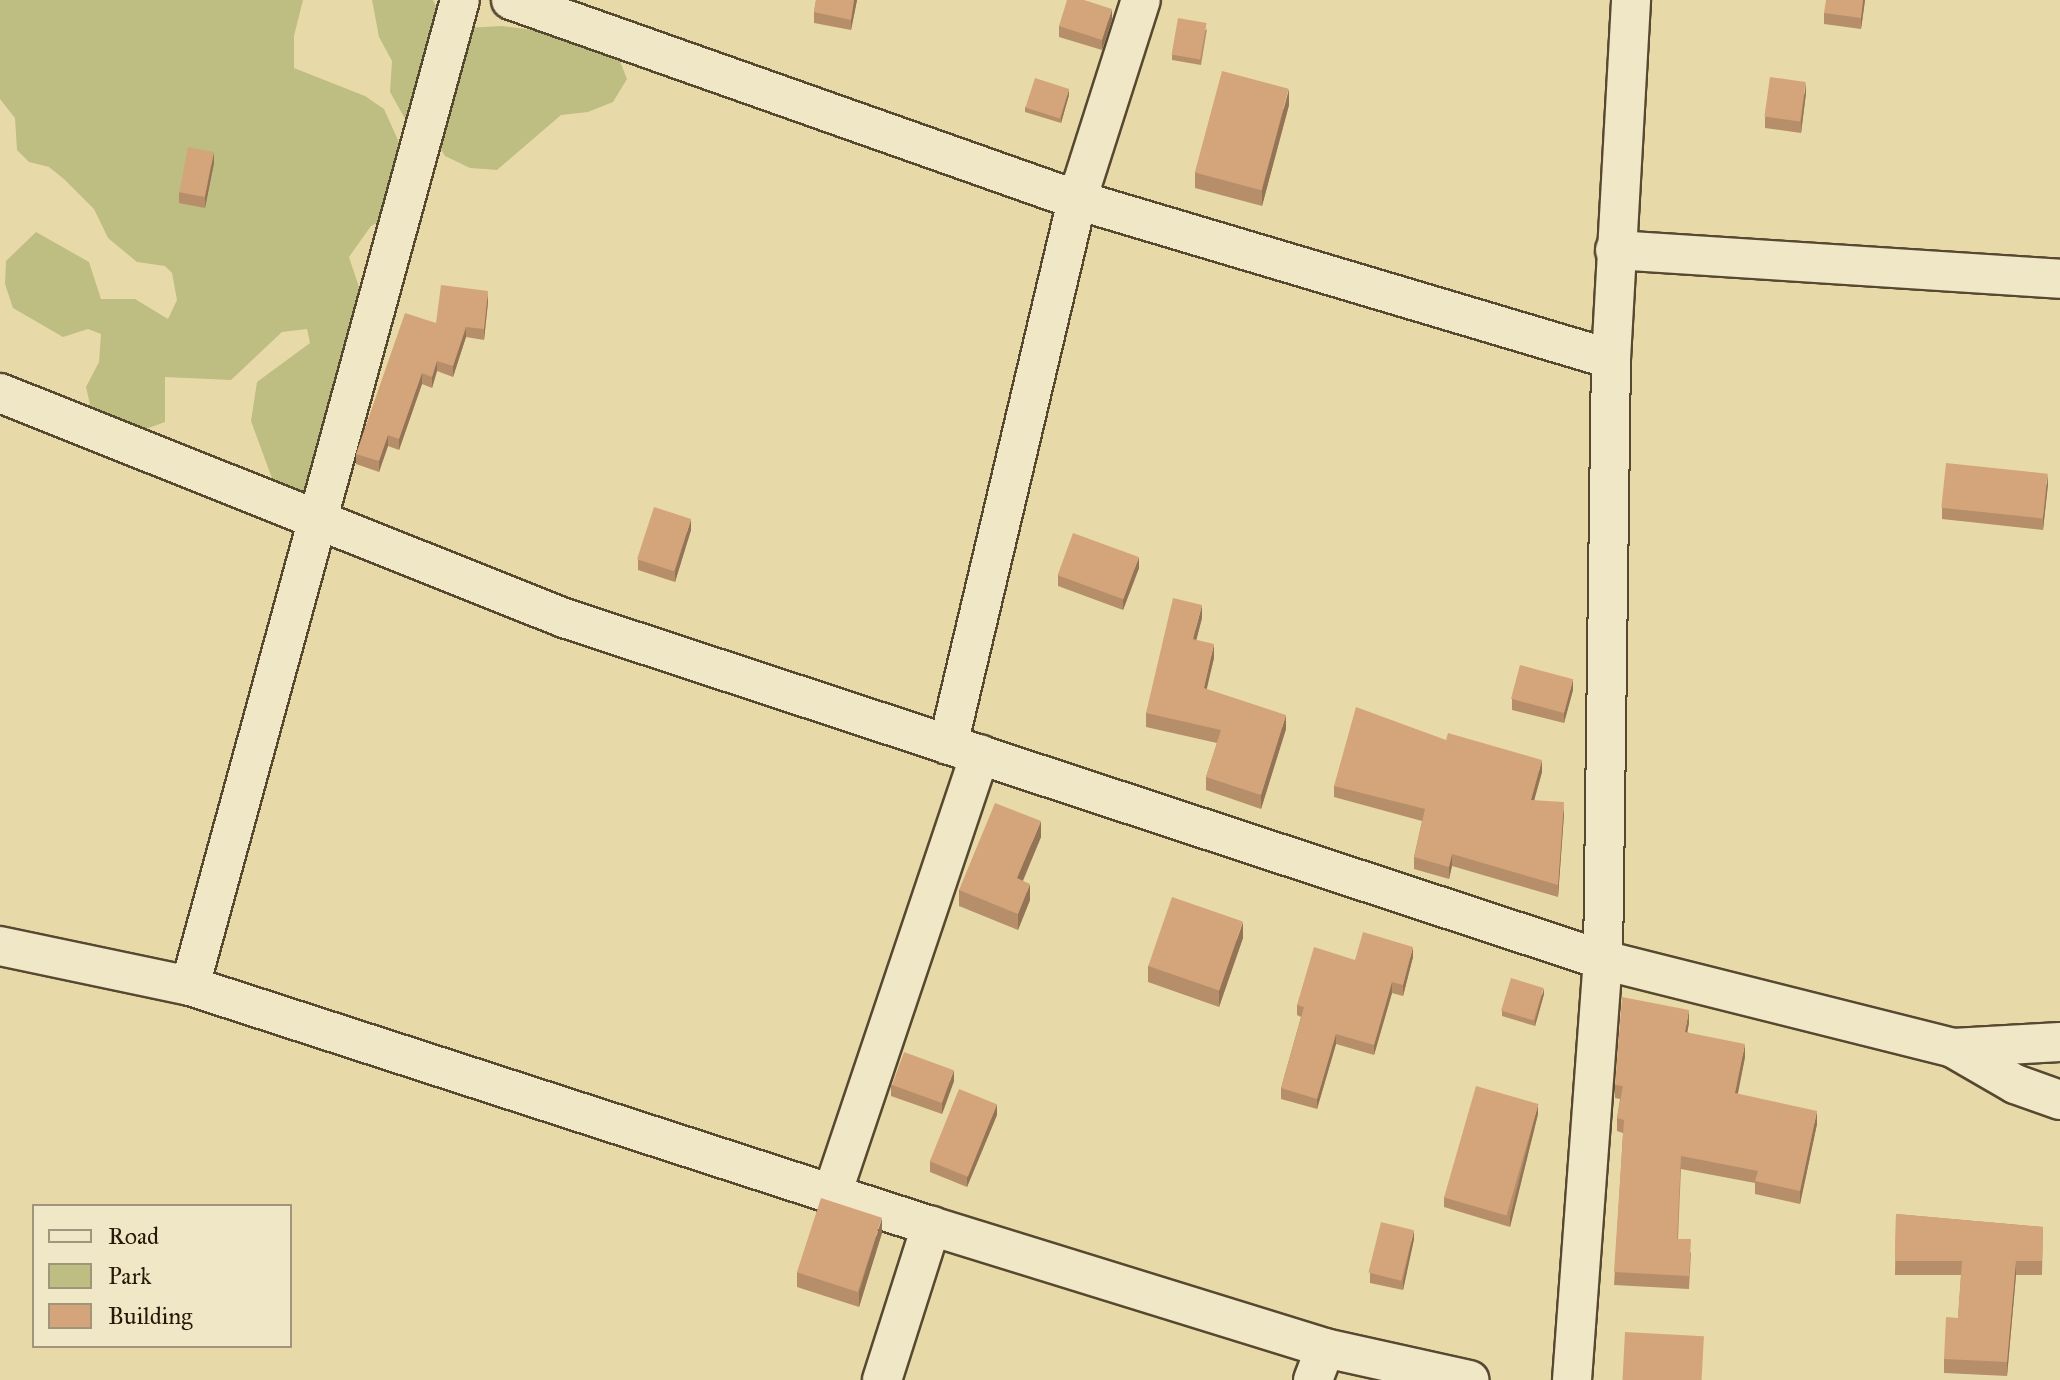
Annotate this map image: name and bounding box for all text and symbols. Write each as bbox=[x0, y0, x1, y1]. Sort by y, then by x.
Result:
legend bbox=[32, 1204, 292, 1348]
text: Road bbox=[108, 1221, 159, 1251]
text: Park bbox=[108, 1261, 151, 1291]
text: Building bbox=[108, 1301, 193, 1331]

